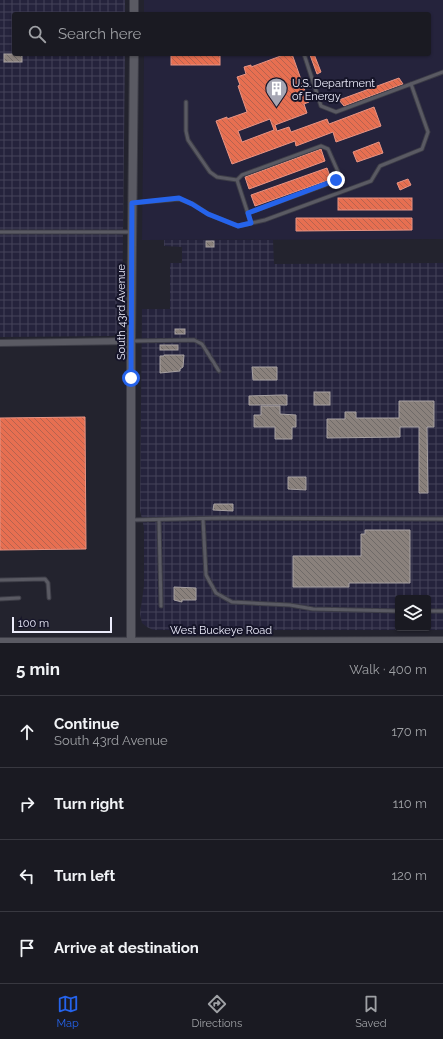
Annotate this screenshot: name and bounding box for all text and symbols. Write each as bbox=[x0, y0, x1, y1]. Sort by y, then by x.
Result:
search box bbox=[12, 12, 431, 56]
icon: search bbox=[26, 23, 48, 45]
text: Search here bbox=[58, 25, 141, 43]
building icon: U.S. Department of Energy bbox=[263, 76, 289, 109]
place label: U.S. Department of Energy bbox=[292, 77, 375, 103]
route end bbox=[327, 171, 345, 189]
street label: South 43rd Avenue bbox=[115, 263, 128, 360]
route start bbox=[122, 369, 140, 387]
map controls bbox=[395, 595, 431, 631]
button: layers bbox=[395, 595, 431, 631]
scale bar bbox=[12, 615, 112, 634]
text: 100 m bbox=[18, 617, 49, 630]
street label: West Buckeye Road bbox=[170, 624, 272, 637]
text: 5 min bbox=[16, 659, 60, 679]
text: Walk · 400 m bbox=[349, 662, 427, 677]
text: Continue bbox=[54, 715, 119, 733]
icon: ahead bbox=[16, 721, 38, 743]
text: 170 m bbox=[391, 724, 427, 739]
text: South 43rd Avenue bbox=[54, 733, 168, 748]
icon: right bbox=[16, 793, 38, 815]
text: Turn right bbox=[54, 795, 124, 813]
text: 110 m bbox=[393, 796, 427, 811]
icon: left bbox=[16, 865, 38, 887]
text: Turn left bbox=[54, 867, 115, 885]
text: 120 m bbox=[391, 868, 427, 883]
icon: arrive bbox=[16, 937, 38, 959]
text: Arrive at destination bbox=[54, 939, 199, 957]
tab: Map bbox=[56, 993, 79, 1030]
tab: Directions bbox=[192, 993, 242, 1030]
tab: Saved bbox=[355, 993, 387, 1030]

